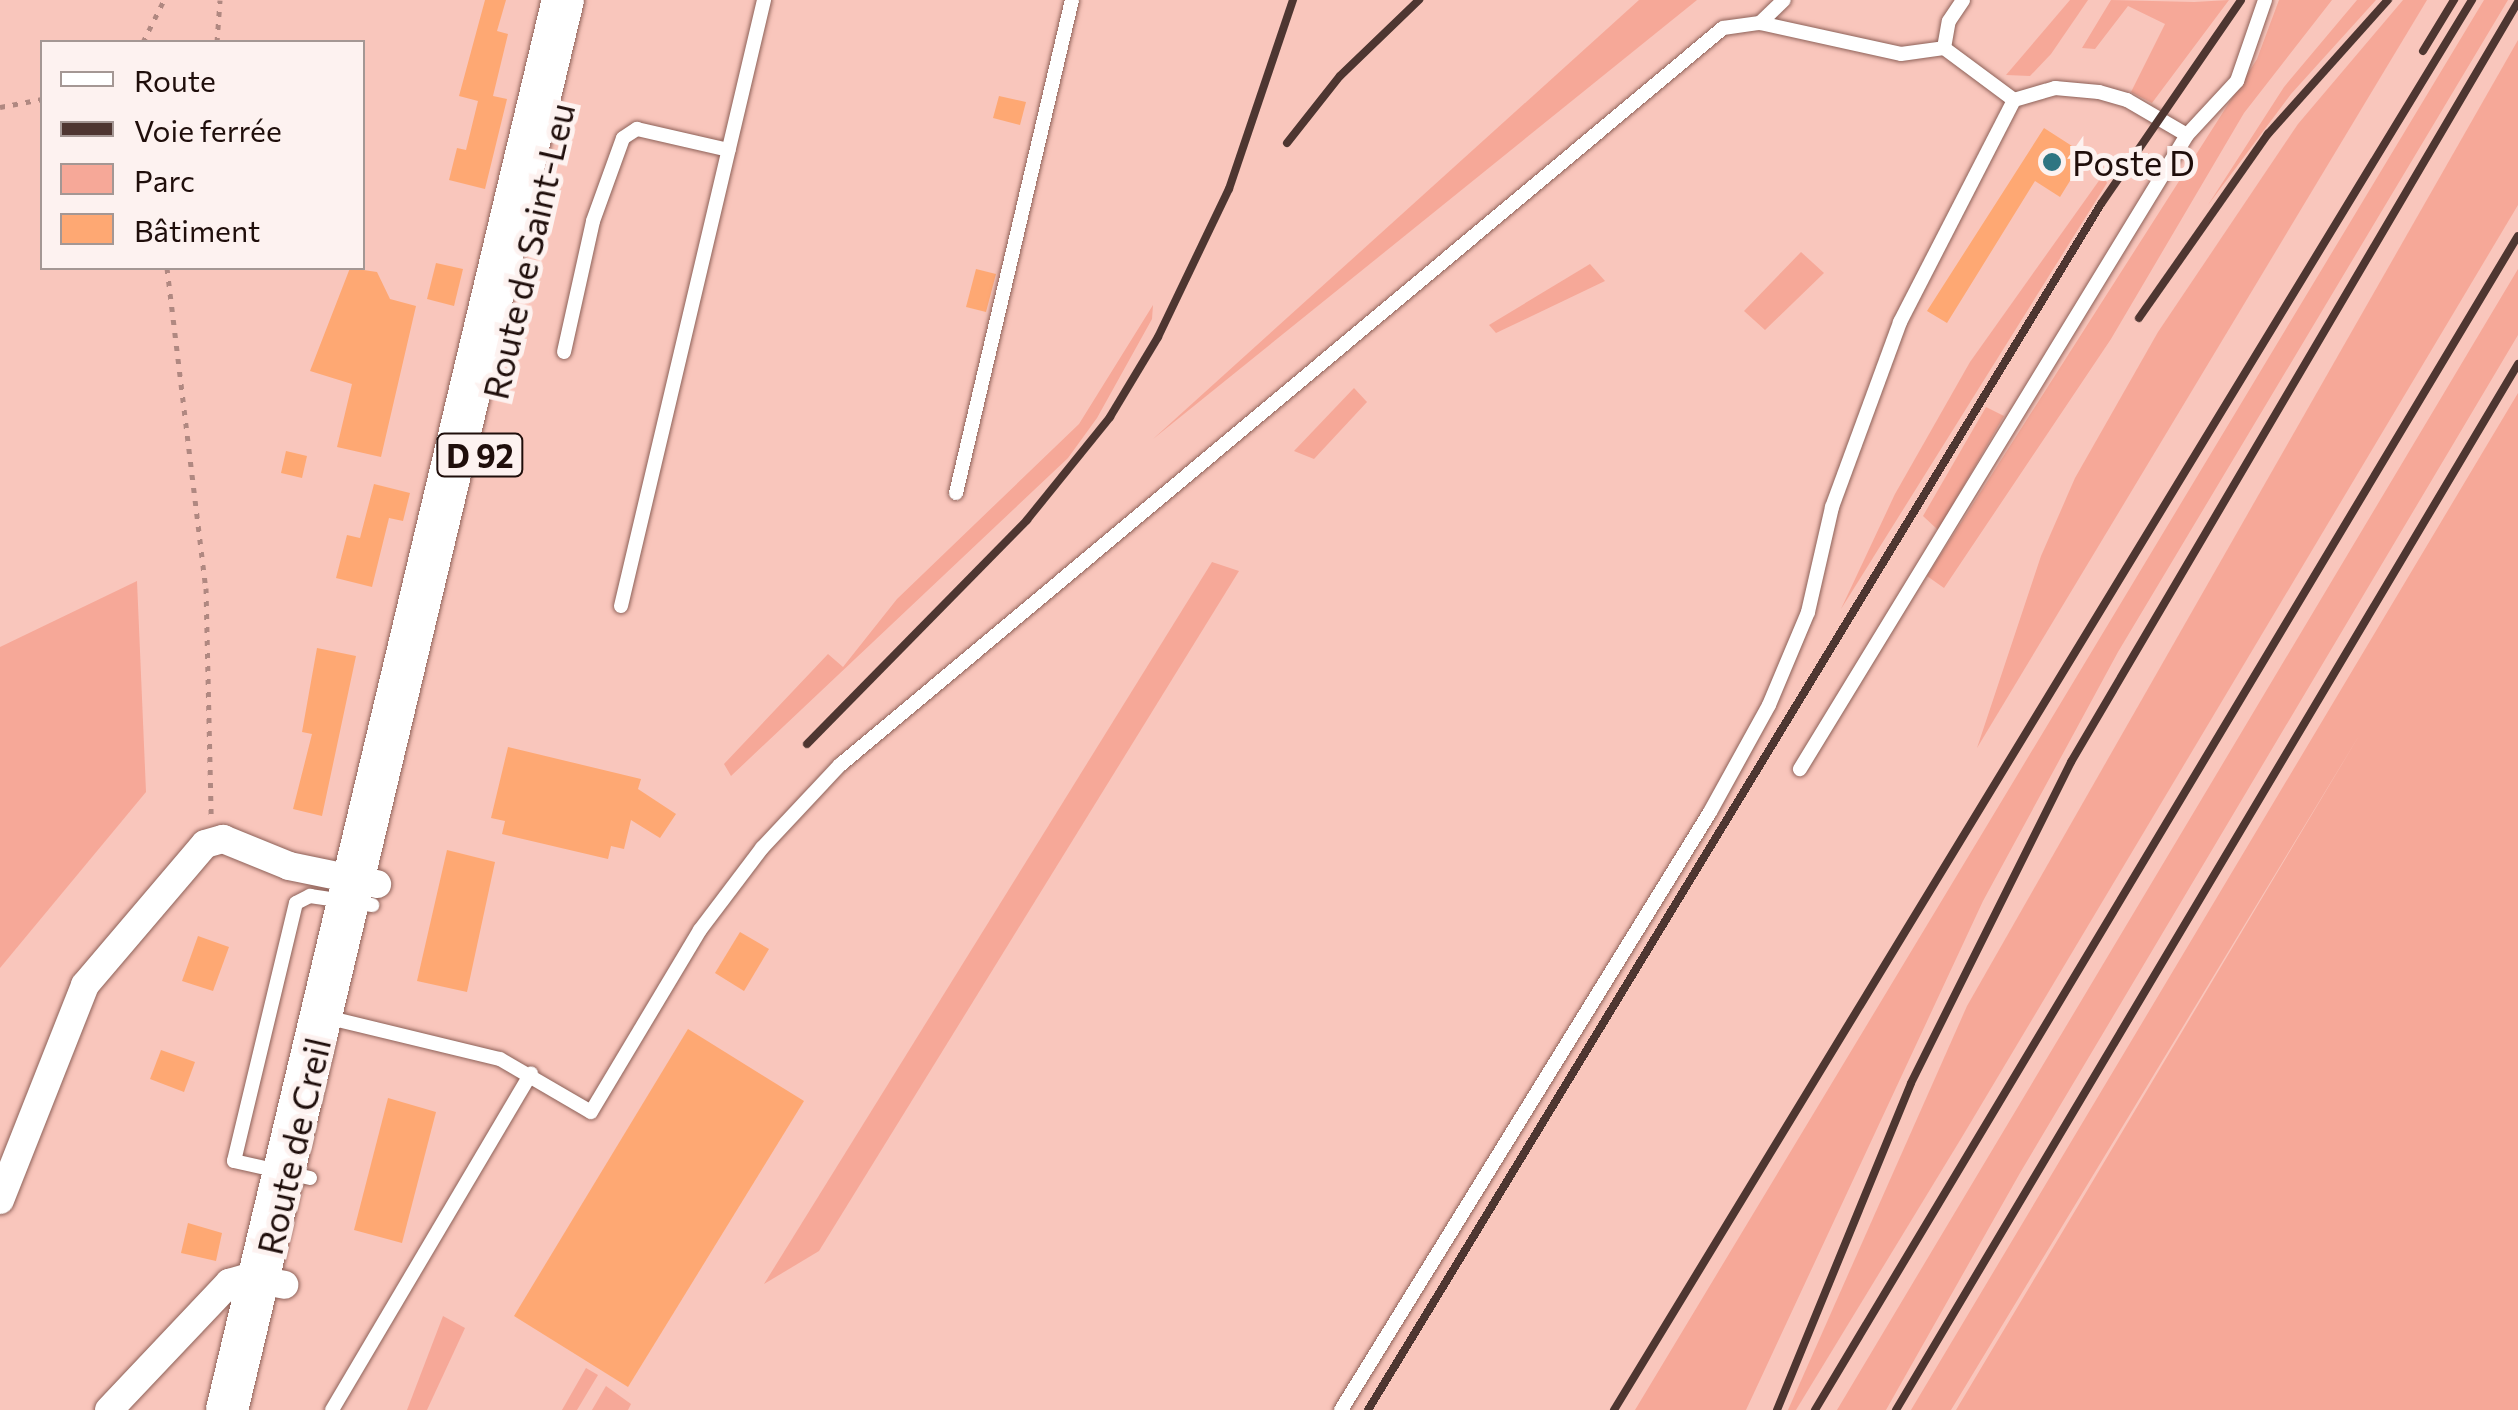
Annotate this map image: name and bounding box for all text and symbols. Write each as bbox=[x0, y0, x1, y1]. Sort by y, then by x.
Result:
legend bbox=[40, 40, 365, 270]
text: Route bbox=[134, 61, 216, 98]
street label: Route de Saint-Leu bbox=[474, 99, 582, 403]
text: Voie ferrée bbox=[134, 111, 282, 148]
place label: Poste D bbox=[2072, 141, 2195, 183]
marker: Poste D bbox=[2041, 151, 2063, 173]
text: Parc bbox=[134, 161, 195, 198]
text: Bâtiment bbox=[134, 211, 260, 248]
road number: D 92 bbox=[435, 428, 525, 482]
street label: Route de Creil bbox=[248, 1034, 338, 1258]

